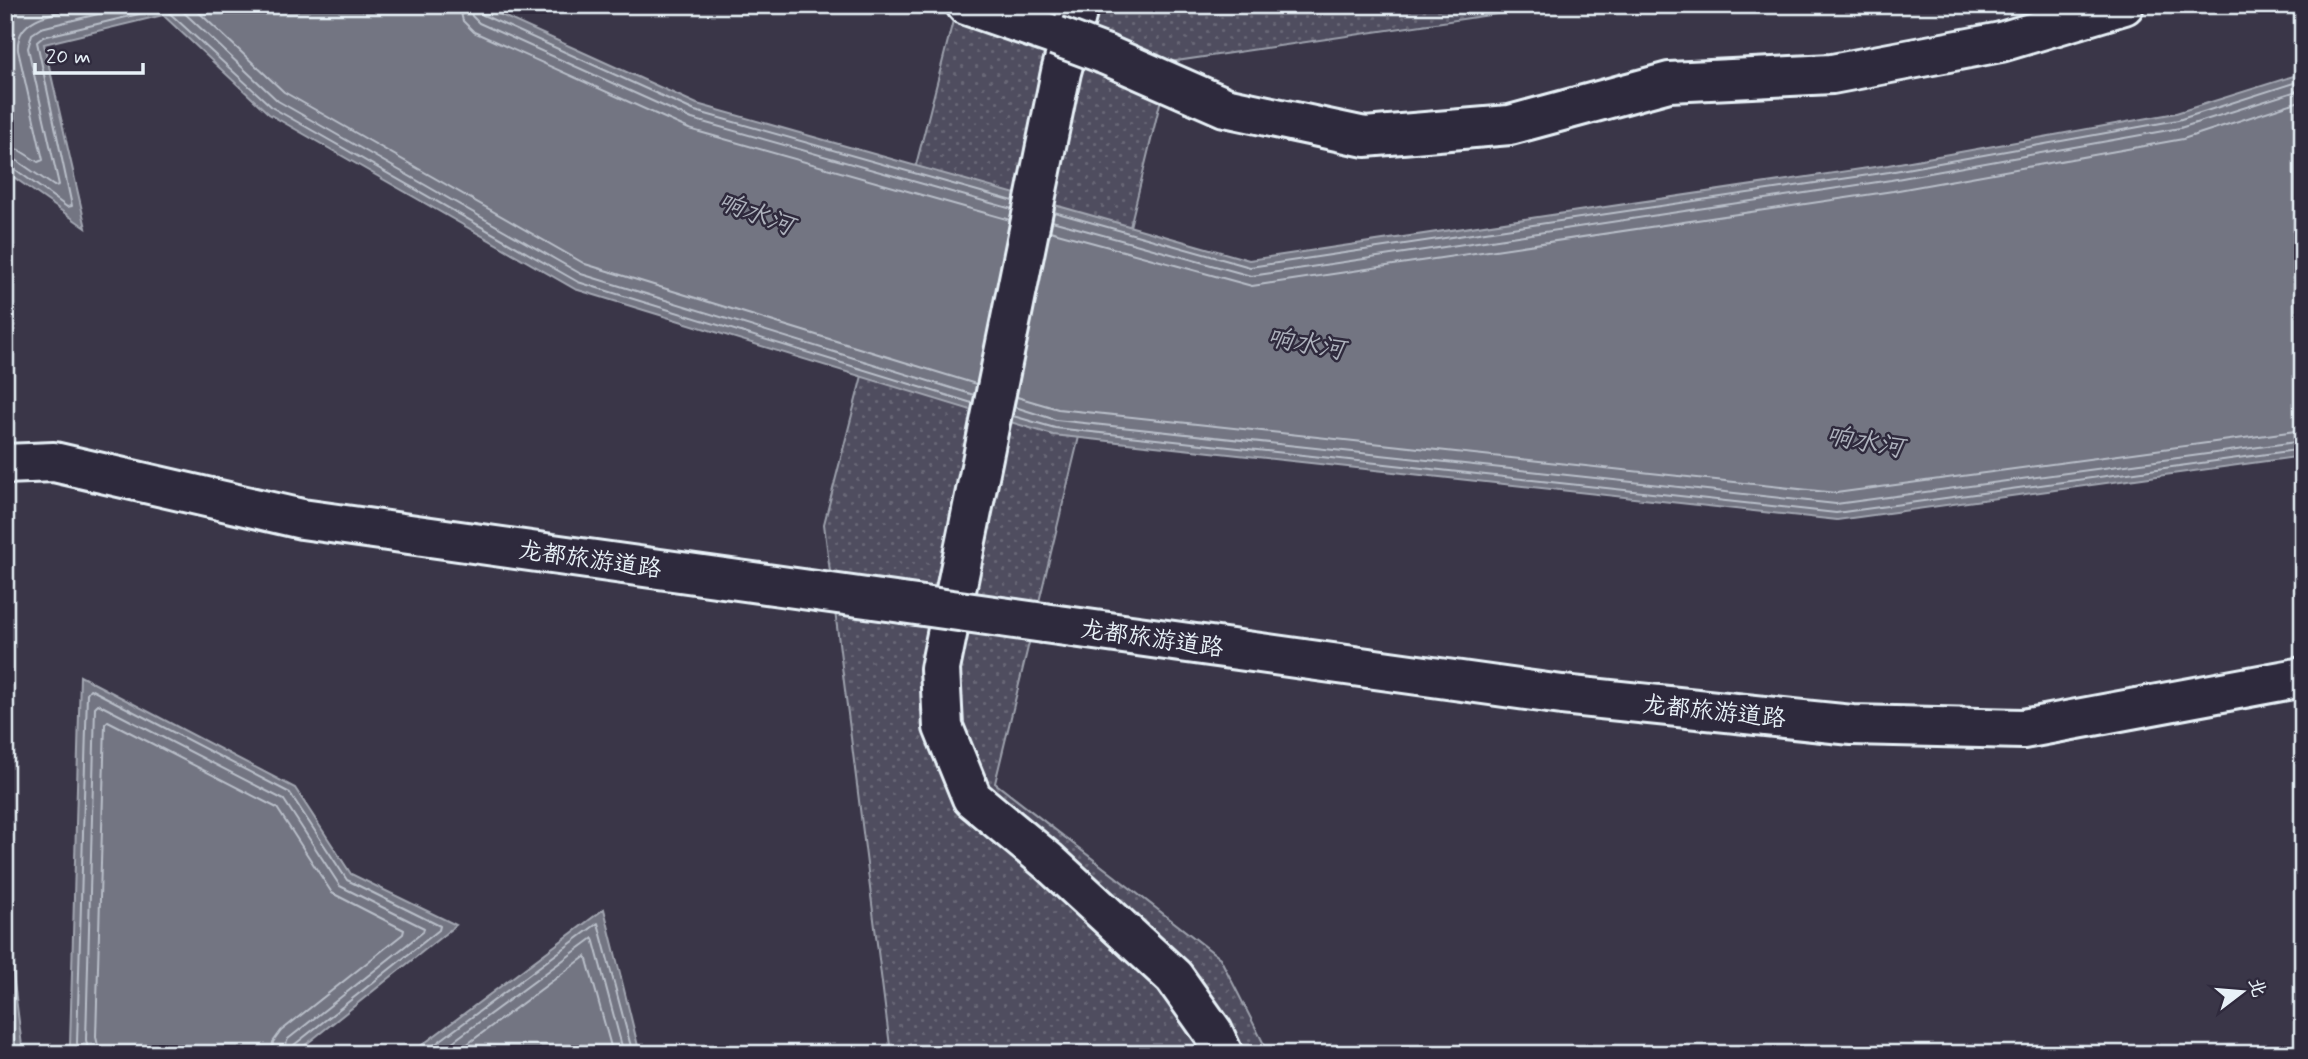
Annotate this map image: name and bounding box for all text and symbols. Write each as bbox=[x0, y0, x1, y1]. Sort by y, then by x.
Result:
scale bar bbox=[35, 32, 144, 76]
text: 20 m bbox=[46, 43, 91, 71]
water label: 响水河 bbox=[713, 186, 802, 246]
water label: 响水河 bbox=[1264, 321, 1351, 369]
water label: 响水河 bbox=[1823, 419, 1910, 467]
street label: 龙都旅游道路 bbox=[516, 535, 663, 586]
street label: 龙都旅游道路 bbox=[1078, 614, 1225, 665]
street label: 龙都旅游道路 bbox=[1641, 690, 1787, 735]
north arrow bbox=[2206, 958, 2276, 1028]
text: 北 bbox=[2242, 975, 2272, 1000]

